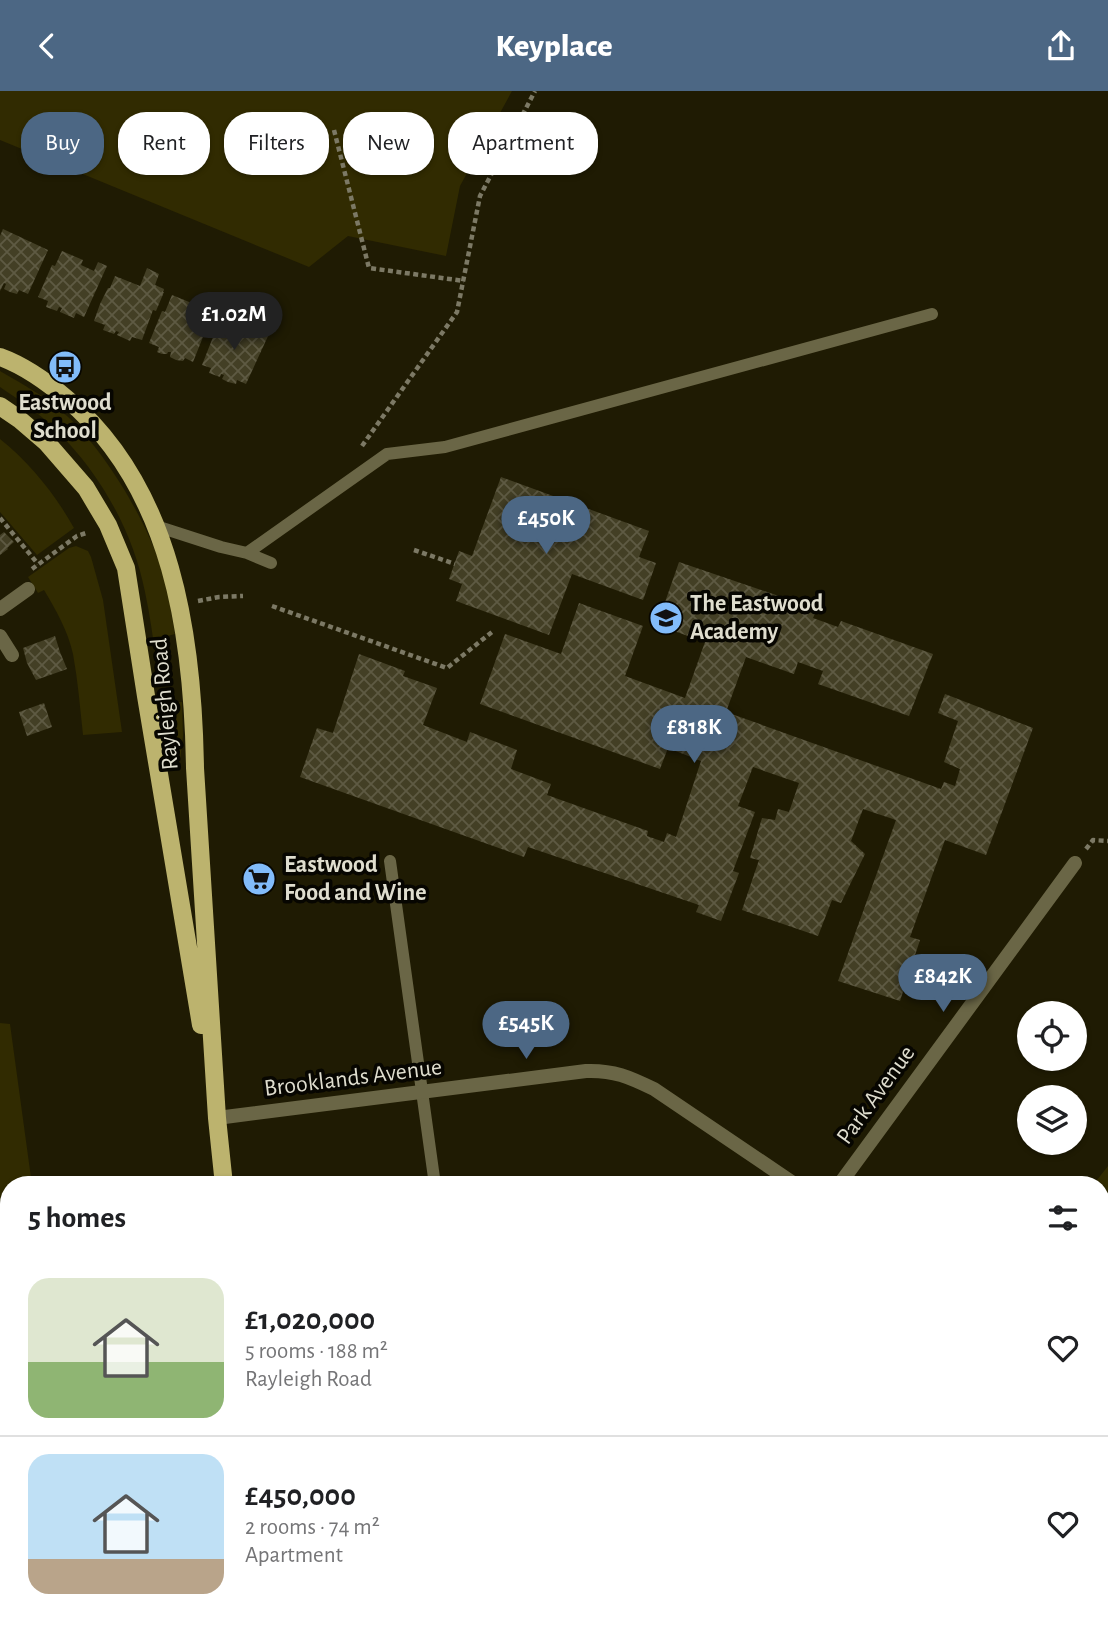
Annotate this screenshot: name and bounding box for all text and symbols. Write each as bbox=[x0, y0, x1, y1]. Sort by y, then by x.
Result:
icon: back bbox=[28, 27, 66, 65]
icon: share bbox=[1042, 27, 1080, 65]
text: Keyplace bbox=[495, 30, 613, 62]
chip: Buy bbox=[21, 112, 104, 175]
chip: Rent bbox=[118, 112, 210, 175]
chip: Filters bbox=[224, 112, 329, 175]
chip: New bbox=[343, 112, 434, 175]
chip: Apartment bbox=[448, 112, 598, 175]
pin: £1.02M bbox=[177, 293, 291, 352]
text: £1.02M bbox=[202, 303, 266, 326]
bus stop icon: Eastwood School bbox=[46, 348, 84, 386]
place label: Eastwood School bbox=[18, 391, 112, 443]
pin: £450K bbox=[497, 497, 595, 556]
text: £450K bbox=[517, 507, 575, 530]
place label: The Eastwood Academy bbox=[690, 592, 824, 644]
school or university icon: The Eastwood Academy bbox=[647, 599, 685, 637]
street label: Rayleigh Road bbox=[147, 637, 183, 771]
pin: £818K bbox=[645, 705, 743, 765]
text: £818K bbox=[667, 716, 721, 739]
place label: Eastwood Food and Wine bbox=[284, 853, 427, 905]
supermarket icon: Eastwood Food and Wine bbox=[240, 860, 278, 898]
pin: £842K bbox=[894, 955, 992, 1014]
text: £842K bbox=[914, 965, 972, 988]
map controls bbox=[1017, 1001, 1087, 1155]
button: locate bbox=[1017, 1001, 1087, 1071]
pin: £545K bbox=[477, 1002, 575, 1061]
text: £545K bbox=[498, 1012, 554, 1035]
street label: Park Avenue bbox=[832, 1041, 920, 1149]
street label: Brooklands Avenue bbox=[263, 1055, 443, 1101]
button: layers bbox=[1017, 1085, 1087, 1155]
icon: filters bbox=[1044, 1199, 1082, 1237]
text: 5 homes bbox=[28, 1203, 126, 1233]
text: £1,020,000 bbox=[245, 1305, 375, 1335]
icon: home bbox=[84, 1306, 168, 1390]
icon: heart bbox=[1044, 1329, 1082, 1367]
text: 5 rooms · 188 m² bbox=[245, 1340, 388, 1363]
text: Rayleigh Road bbox=[245, 1368, 372, 1391]
text: £450,000 bbox=[245, 1481, 356, 1511]
icon: home bbox=[84, 1482, 168, 1566]
icon: heart bbox=[1044, 1505, 1082, 1543]
text: 2 rooms · 74 m² bbox=[245, 1516, 380, 1539]
text: Apartment bbox=[245, 1544, 343, 1567]

